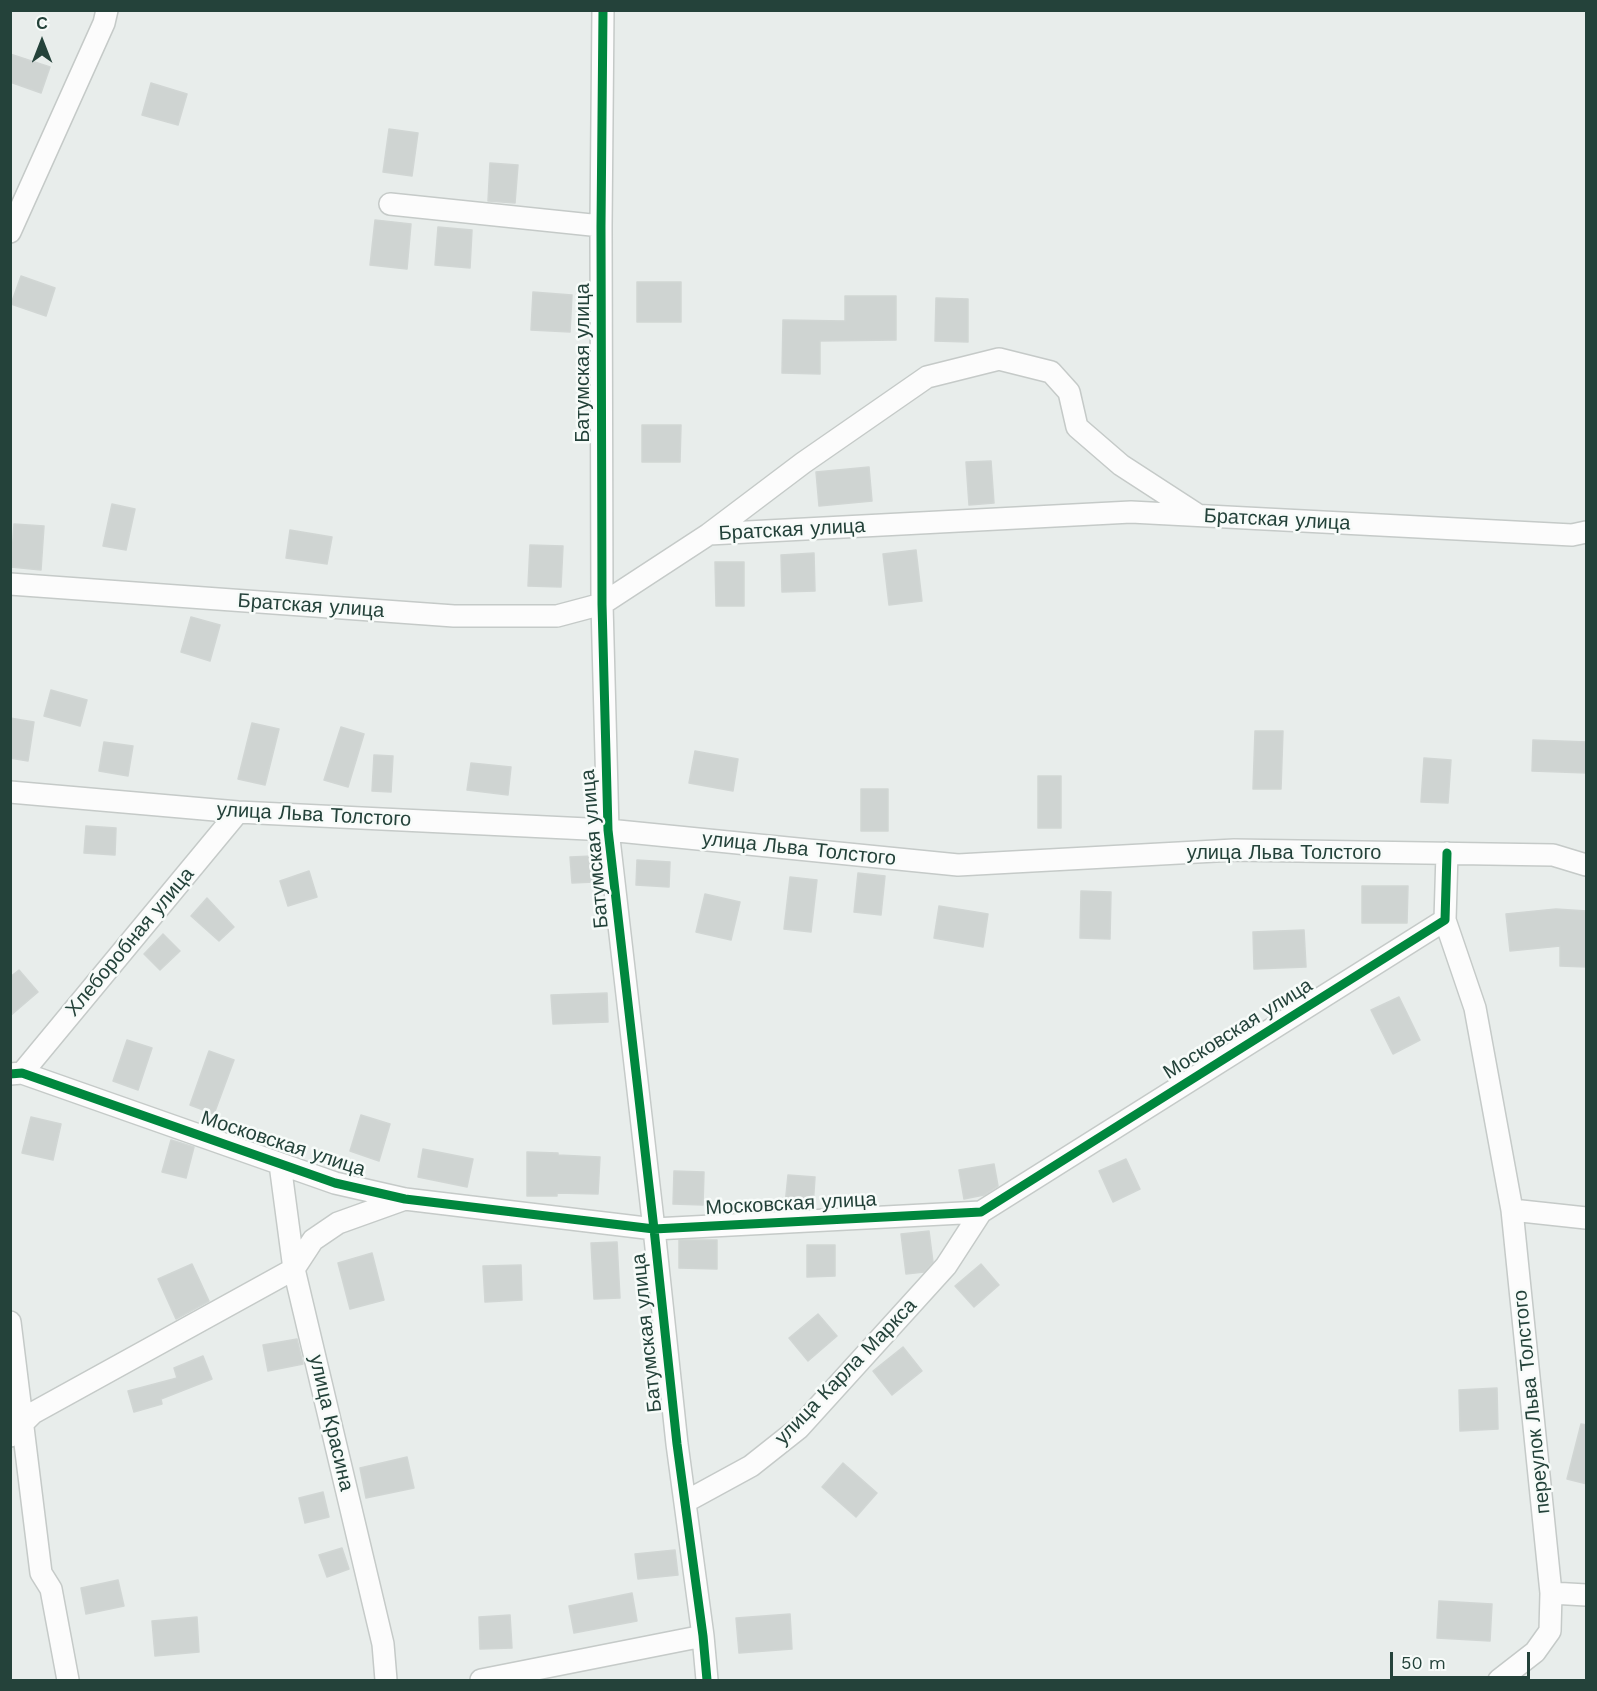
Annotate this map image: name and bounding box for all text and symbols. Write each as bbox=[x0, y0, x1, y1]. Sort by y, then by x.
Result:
north arrow bbox=[12, 12, 72, 72]
text: С bbox=[36, 14, 48, 33]
street label: Батумская улица bbox=[571, 283, 595, 443]
street label: Братская улица bbox=[1203, 504, 1351, 536]
street label: Братская улица bbox=[718, 514, 866, 546]
street label: Братская улица bbox=[237, 589, 385, 623]
street label: Батумская улица bbox=[576, 768, 614, 930]
street label: улица Льва Толстого bbox=[216, 798, 412, 832]
street label: улица Льва Толстого bbox=[701, 827, 897, 871]
street label: улица Льва Толстого bbox=[1187, 841, 1381, 865]
street label: Хлеборобная улица bbox=[61, 863, 199, 1021]
street label: Московская улица bbox=[1159, 973, 1317, 1085]
street label: Московская улица bbox=[198, 1106, 368, 1182]
street label: Московская улица bbox=[705, 1188, 877, 1220]
street label: Батумская улица bbox=[627, 1252, 667, 1414]
street label: переулок Льва Толстого bbox=[1508, 1289, 1556, 1515]
street label: улица Карла Маркса bbox=[770, 1294, 922, 1450]
street label: улица Красина bbox=[304, 1353, 358, 1493]
scale bar bbox=[1393, 1640, 1532, 1678]
text: 50 m bbox=[1401, 1652, 1446, 1673]

